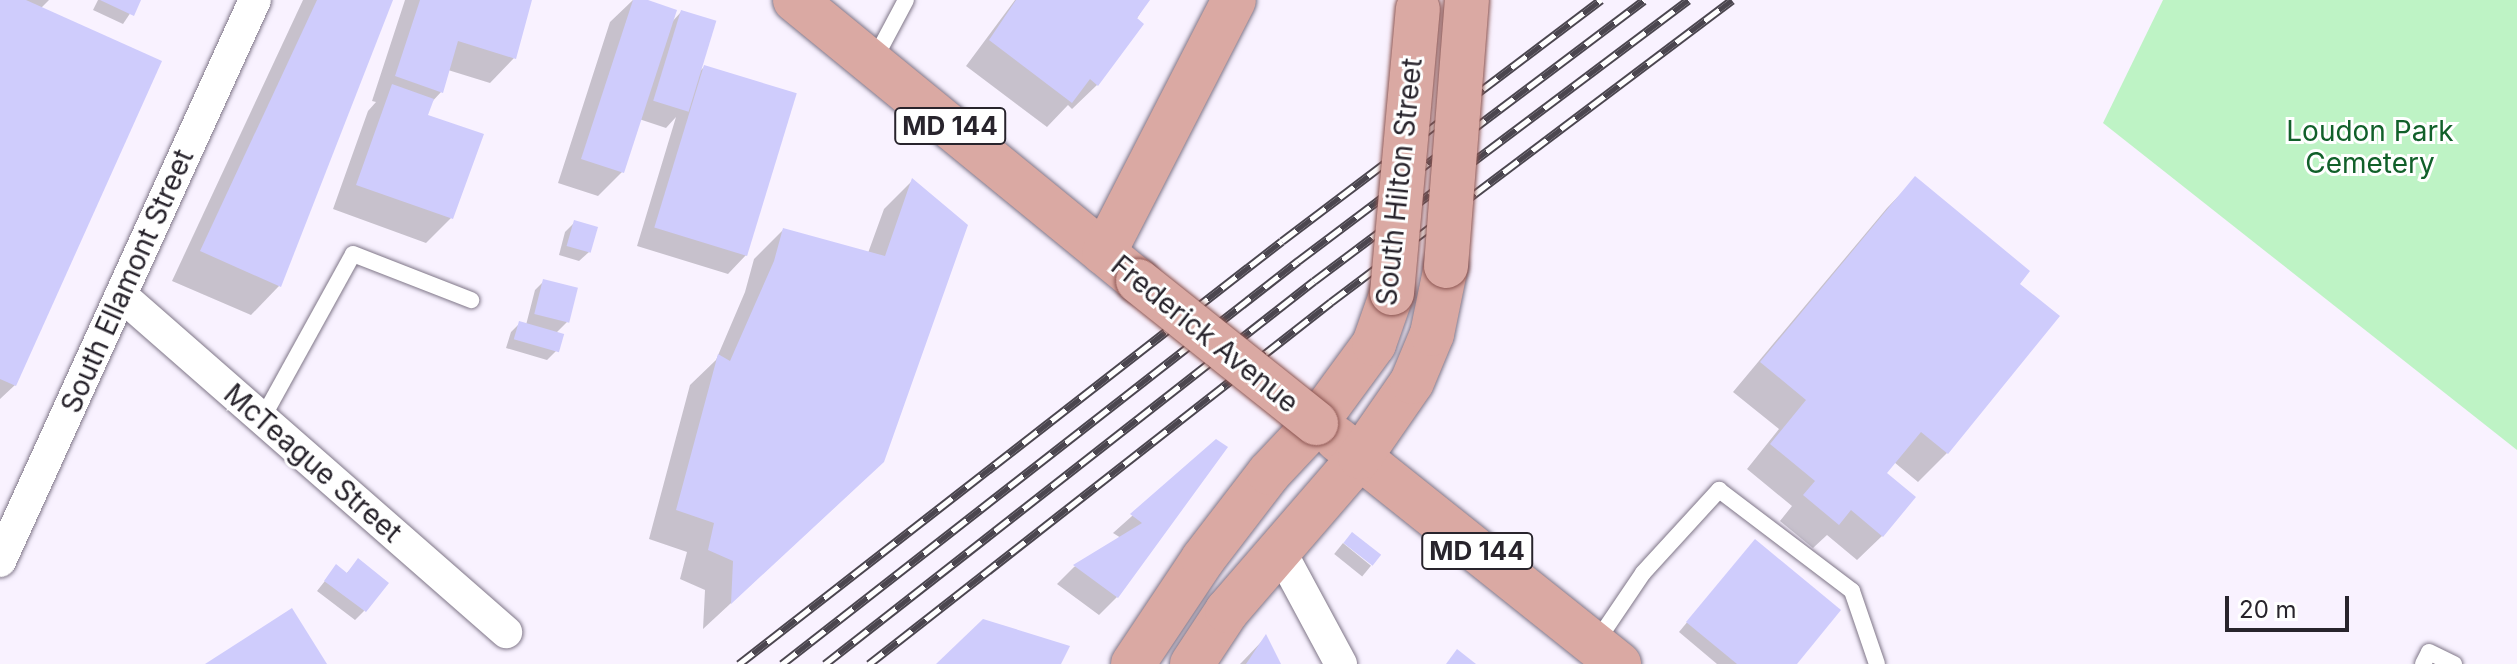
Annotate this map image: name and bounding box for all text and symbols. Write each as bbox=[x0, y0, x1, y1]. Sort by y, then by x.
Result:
street label: South Hilton Street bbox=[1369, 57, 1429, 307]
road number: MD 144 bbox=[894, 104, 1006, 148]
park label: Loudon Park Cemetery bbox=[2286, 114, 2454, 180]
street label: South Ellamont Street bbox=[54, 144, 200, 418]
street label: Frederick Avenue bbox=[1105, 248, 1305, 420]
street label: McTeague Street bbox=[217, 377, 409, 549]
road number: MD 144 bbox=[1421, 529, 1533, 573]
scale bar bbox=[2229, 580, 2353, 630]
text: 20 m bbox=[2239, 595, 2297, 624]

